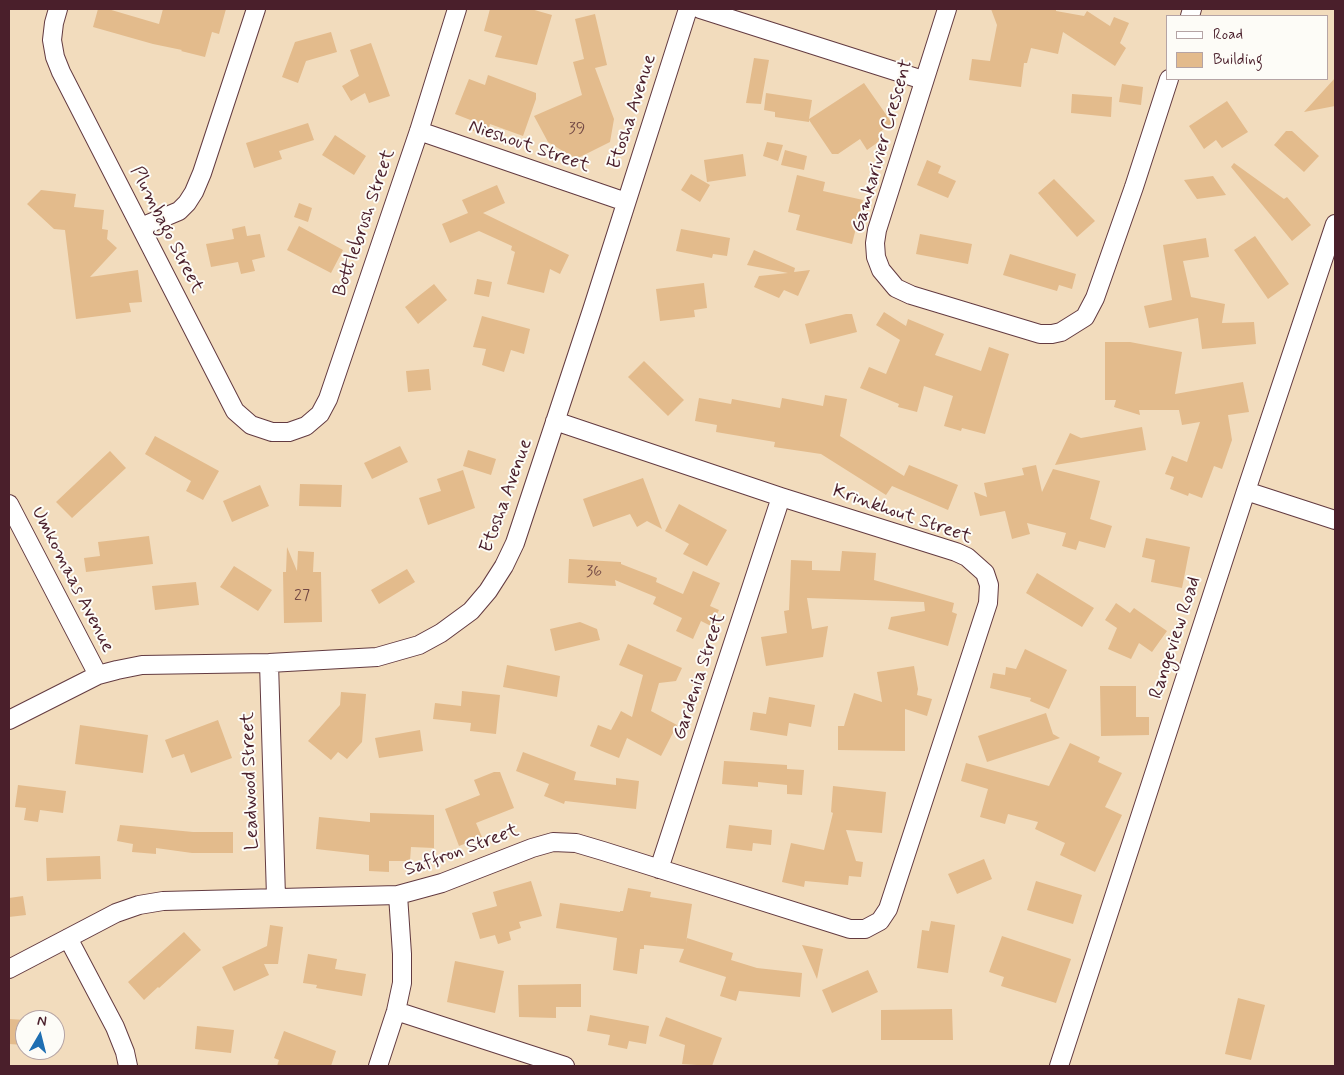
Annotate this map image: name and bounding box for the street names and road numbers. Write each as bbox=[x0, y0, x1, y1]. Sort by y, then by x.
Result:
street label: Etosha Avenue bbox=[604, 52, 662, 172]
street label: Gamkarivier Crescent bbox=[847, 57, 919, 235]
street label: Nieshout Street bbox=[465, 116, 593, 178]
street label: Bottlebrush Street bbox=[329, 146, 401, 300]
street label: Plumbago Street bbox=[124, 163, 208, 297]
street label: Etosha Avenue bbox=[476, 436, 538, 556]
street label: Krinkhout Street bbox=[829, 480, 975, 550]
street label: Umkomaas Avenue bbox=[25, 503, 119, 657]
street label: Rangeview Road bbox=[1145, 574, 1207, 702]
street label: Gardenia Street bbox=[669, 611, 731, 743]
street label: Leadwood Street bbox=[237, 712, 265, 850]
street label: Saffron Street bbox=[402, 820, 522, 882]

